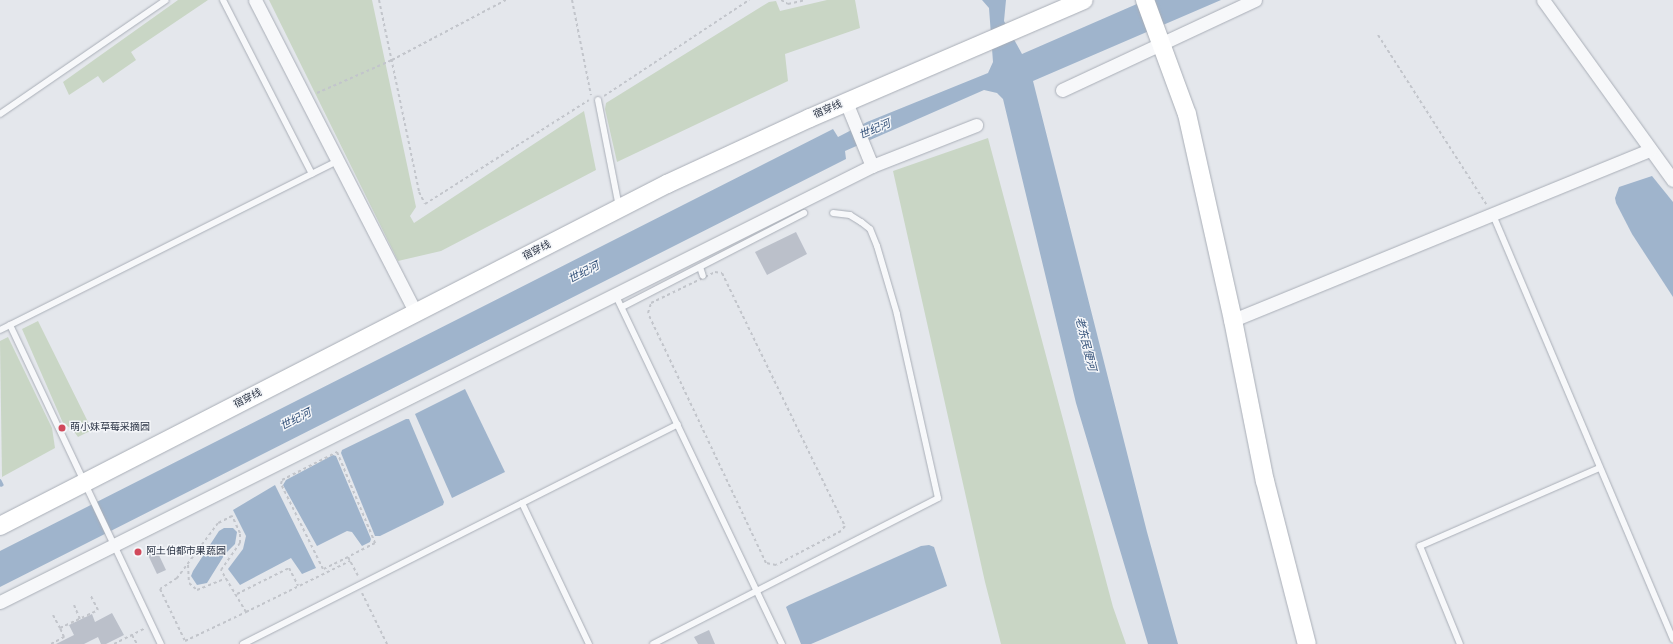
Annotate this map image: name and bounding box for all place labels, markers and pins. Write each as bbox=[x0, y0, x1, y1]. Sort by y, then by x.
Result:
place label: 萌小妹草莓采摘园 bbox=[70, 422, 150, 434]
marker: 萌小妹草莓采摘园 bbox=[57, 423, 67, 433]
place label: 阿土伯都市果蔬园 bbox=[146, 546, 226, 558]
marker: 阿土伯都市果蔬园 bbox=[133, 547, 143, 557]

